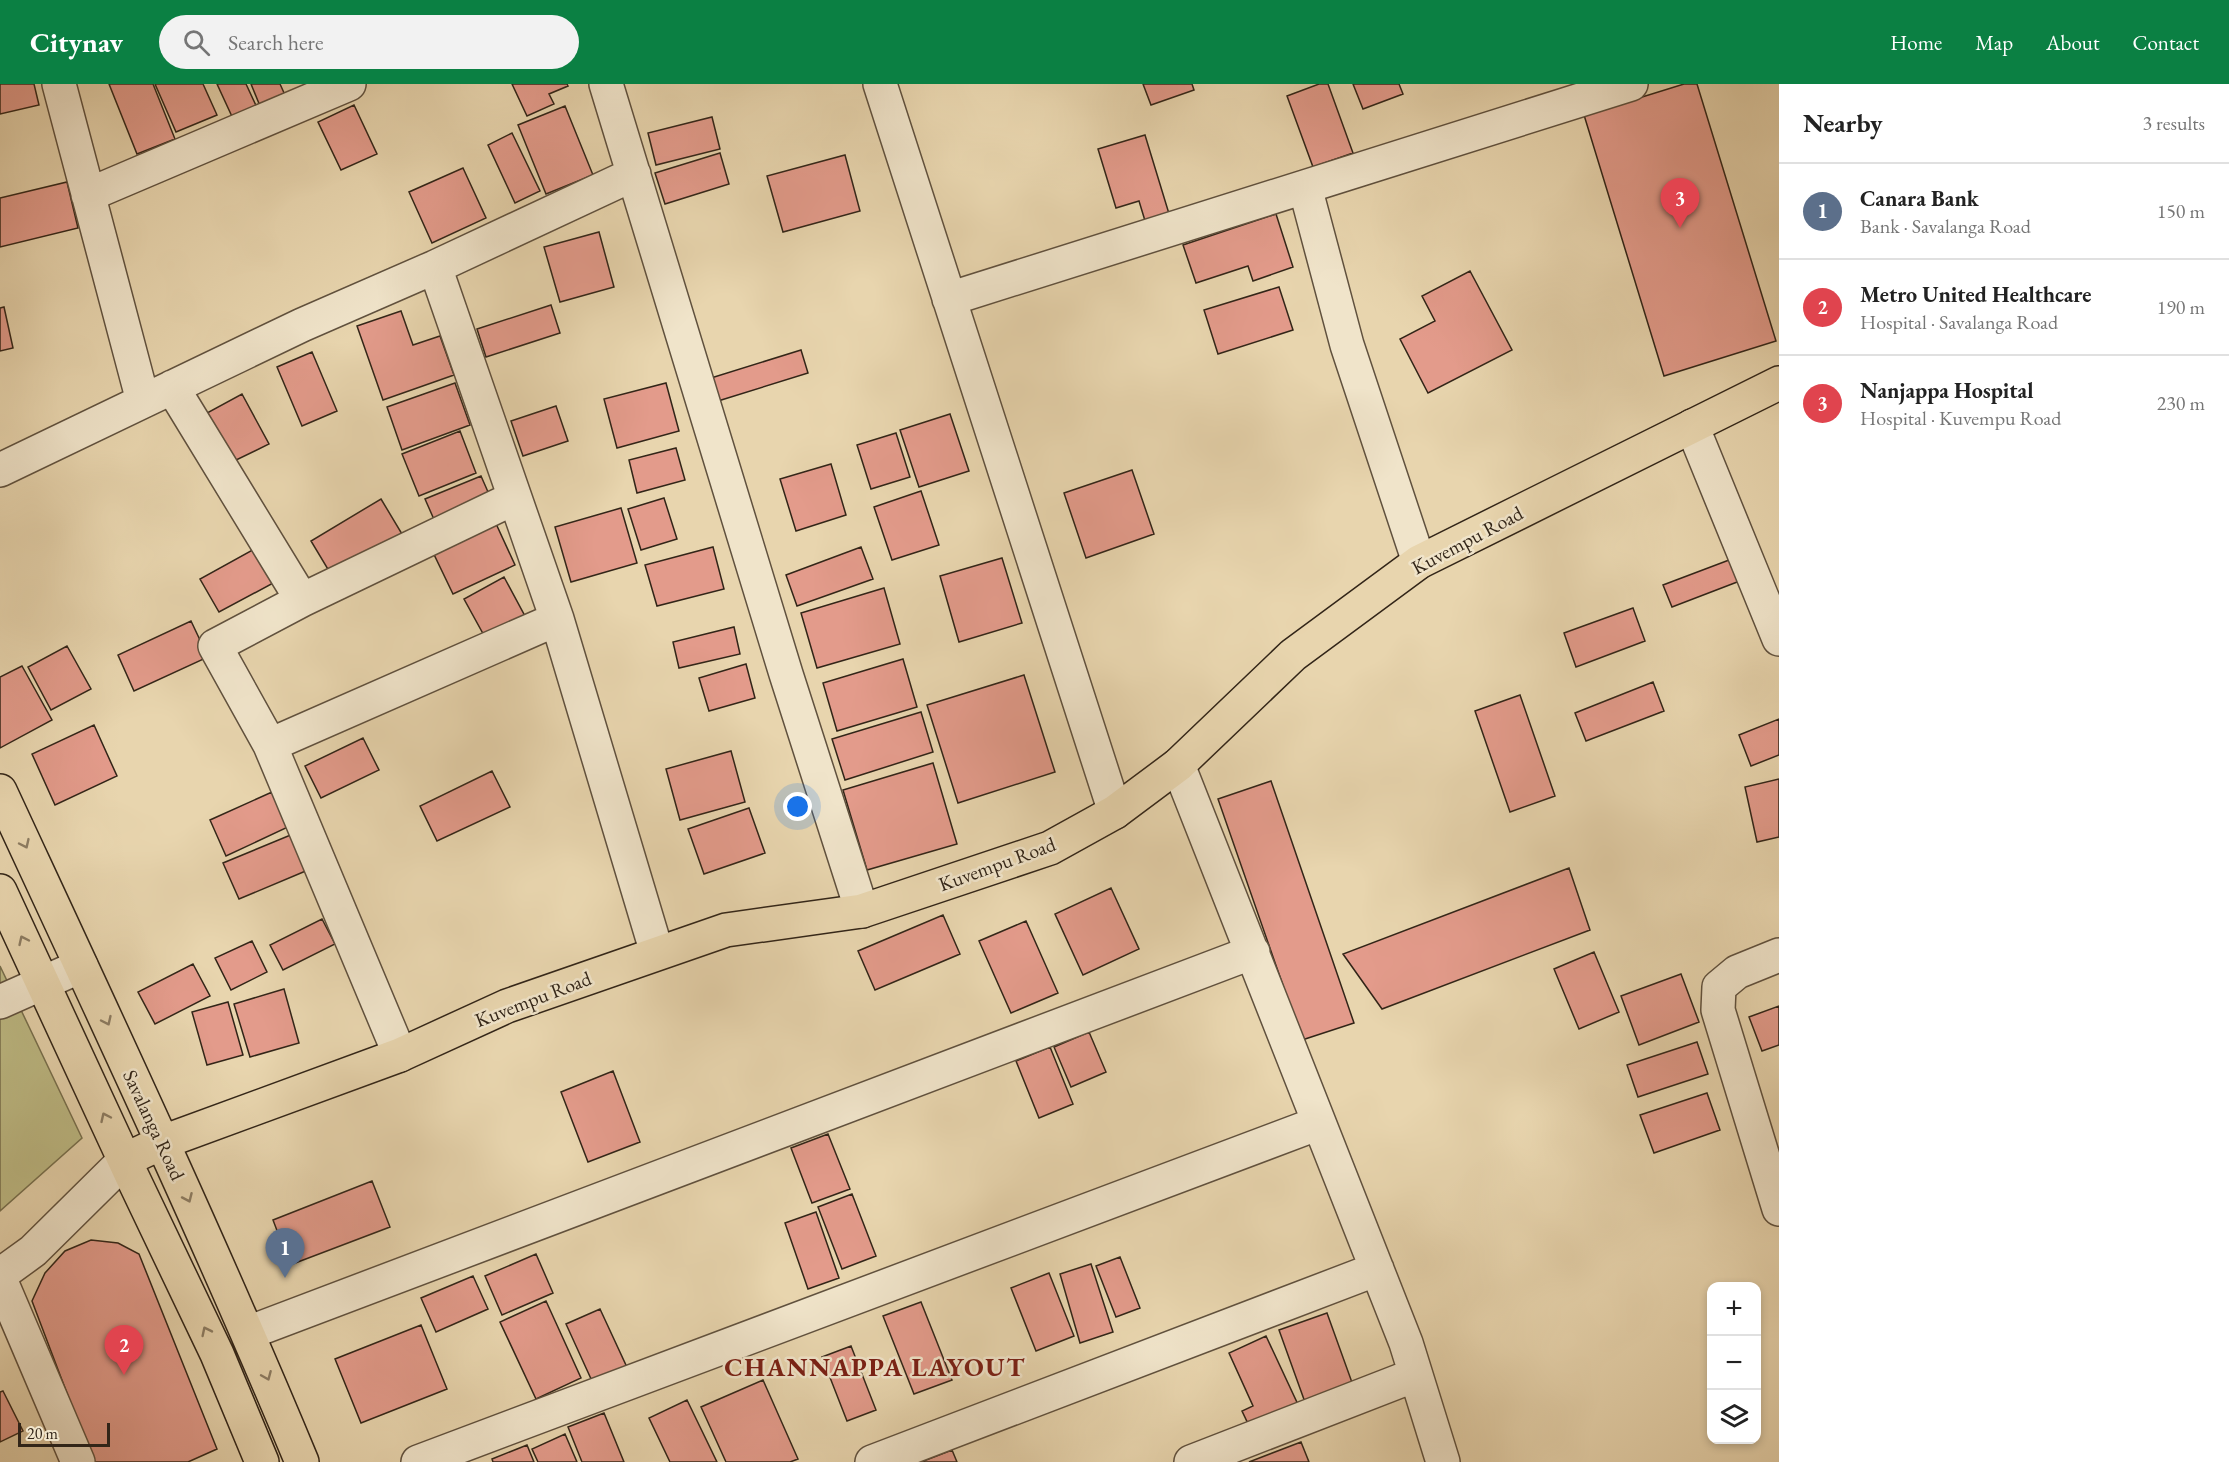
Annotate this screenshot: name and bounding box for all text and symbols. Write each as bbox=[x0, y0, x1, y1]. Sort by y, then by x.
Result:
search box bbox=[159, 15, 579, 69]
text: Citynav bbox=[30, 24, 123, 60]
icon: search bbox=[180, 26, 213, 59]
text: Search here bbox=[228, 28, 324, 57]
text: Home bbox=[1890, 29, 1942, 56]
text: Map bbox=[1975, 29, 2013, 56]
text: About bbox=[2046, 29, 2099, 56]
text: Contact bbox=[2132, 29, 2199, 56]
text: Nearby bbox=[1803, 106, 1883, 140]
text: 3 results bbox=[2142, 110, 2205, 136]
pin: 3 bbox=[1660, 178, 1700, 228]
text: Canara Bank bbox=[1860, 184, 1979, 213]
text: 1 bbox=[1817, 198, 1828, 224]
text: 150 m bbox=[2157, 198, 2205, 224]
text: Bank · Savalanga Road bbox=[1860, 213, 2031, 239]
text: Metro United Healthcare bbox=[1860, 280, 2091, 309]
text: 2 bbox=[1817, 294, 1828, 320]
text: 190 m bbox=[2157, 294, 2205, 320]
text: Hospital · Savalanga Road bbox=[1860, 309, 2058, 335]
text: Nanjappa Hospital bbox=[1860, 376, 2033, 405]
text: 3 bbox=[1817, 390, 1828, 416]
text: 230 m bbox=[2157, 390, 2205, 416]
text: Hospital · Kuvempu Road bbox=[1860, 405, 2061, 431]
street label: Kuvempu Road bbox=[1407, 499, 1528, 580]
your location bbox=[783, 792, 812, 821]
street label: Kuvempu Road bbox=[935, 831, 1060, 897]
one-way arrow bbox=[17, 837, 29, 848]
one-way arrow bbox=[18, 935, 30, 946]
street label: Kuvempu Road bbox=[471, 965, 596, 1033]
one-way arrow bbox=[99, 1014, 111, 1025]
street label: Savalanga Road bbox=[117, 1065, 191, 1185]
one-way arrow bbox=[100, 1112, 112, 1123]
one-way arrow bbox=[181, 1192, 193, 1203]
pin: 1 bbox=[266, 1228, 304, 1278]
map controls bbox=[1707, 1282, 1761, 1444]
button: + bbox=[1707, 1282, 1761, 1336]
pin: 2 bbox=[104, 1326, 144, 1375]
one-way arrow bbox=[202, 1326, 214, 1337]
button: − bbox=[1707, 1336, 1761, 1390]
district label: CHANNAPPA LAYOUT bbox=[724, 1350, 1026, 1384]
one-way arrow bbox=[260, 1370, 272, 1381]
button: layers bbox=[1707, 1390, 1761, 1444]
scale bar bbox=[18, 1420, 110, 1448]
text: 20 m bbox=[27, 1423, 58, 1444]

